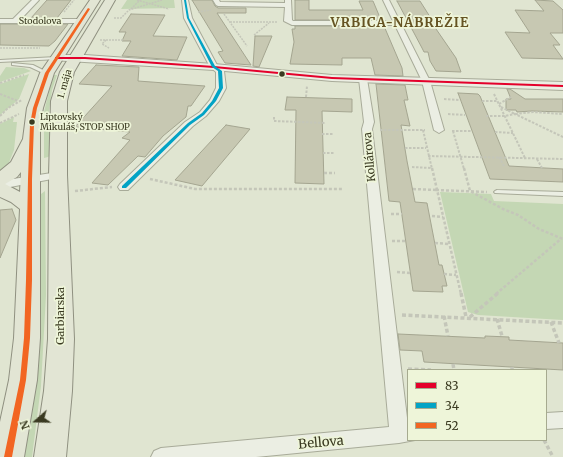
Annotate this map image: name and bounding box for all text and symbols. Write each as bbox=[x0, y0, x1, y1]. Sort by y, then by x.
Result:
district label: VRBICA-NÁBREŽIE bbox=[331, 15, 469, 31]
street label: Stodolova bbox=[19, 16, 61, 26]
street label: 1. mája bbox=[56, 68, 74, 100]
unlabelled marker bbox=[277, 69, 287, 79]
place label: Liptovský Mikuláš, STOP SHOP bbox=[40, 112, 130, 133]
marker: Liptovský Mikuláš, STOP SHOP bbox=[27, 117, 37, 127]
street label: Kollárova bbox=[361, 132, 379, 182]
street label: Garbiarska bbox=[54, 287, 68, 345]
legend bbox=[407, 369, 547, 441]
text: 83 bbox=[445, 378, 459, 393]
text: 34 bbox=[445, 398, 459, 413]
north arrow bbox=[16, 401, 56, 441]
text: 52 bbox=[445, 418, 459, 433]
text: N bbox=[17, 419, 33, 432]
street label: Bellova bbox=[298, 433, 344, 453]

